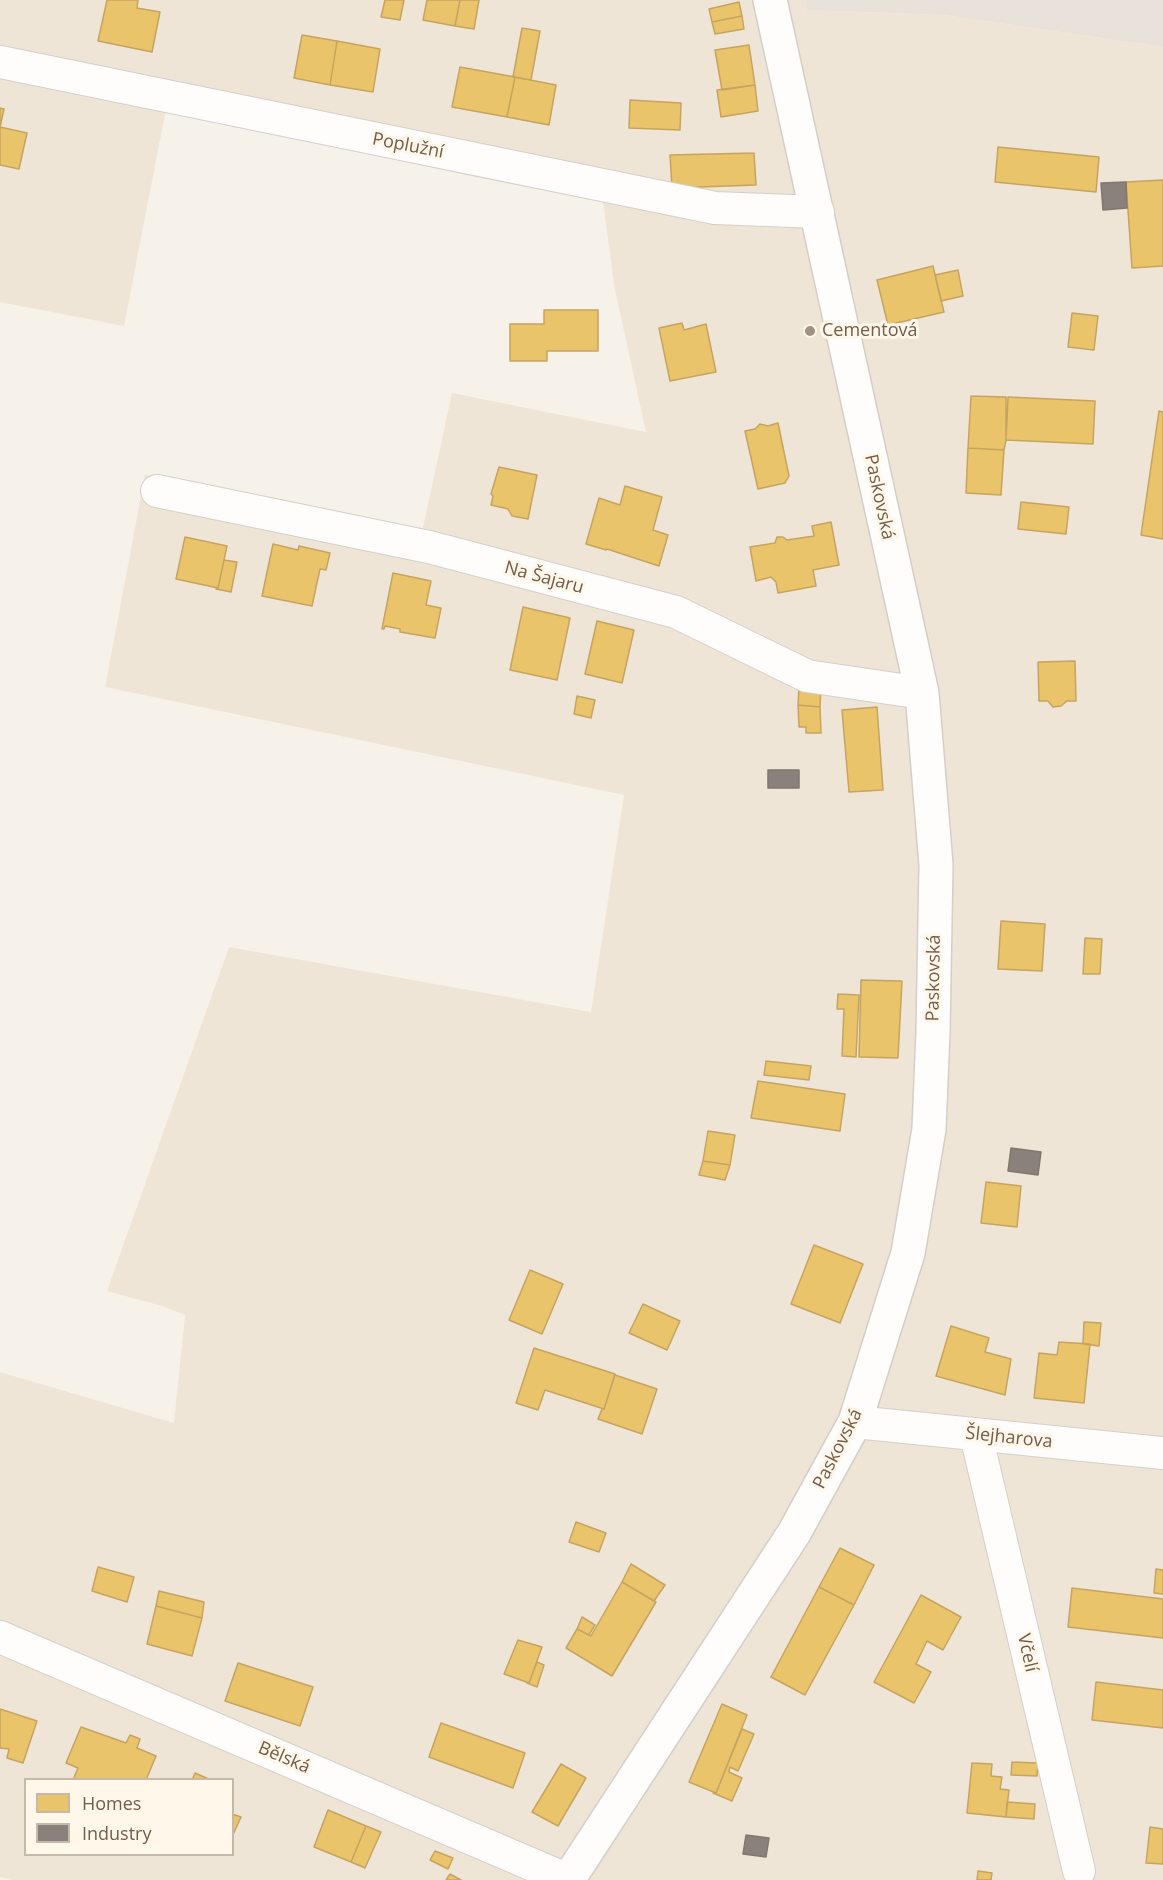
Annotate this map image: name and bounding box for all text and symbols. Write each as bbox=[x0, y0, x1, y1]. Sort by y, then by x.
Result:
street label: Poplužní bbox=[370, 129, 446, 163]
place label: Cementová bbox=[822, 320, 917, 342]
marker: Cementová bbox=[803, 324, 817, 338]
street label: Paskovská bbox=[859, 452, 899, 542]
street label: Na Šajaru bbox=[502, 557, 586, 599]
street label: Paskovská bbox=[922, 934, 946, 1022]
street label: Paskovská bbox=[809, 1405, 867, 1493]
street label: Šlejharova bbox=[964, 1423, 1054, 1453]
street label: Včelí bbox=[1012, 1632, 1042, 1674]
street label: Bělská bbox=[255, 1737, 313, 1779]
legend bbox=[24, 1778, 234, 1856]
text: Homes bbox=[82, 1791, 141, 1815]
text: Industry bbox=[82, 1821, 152, 1845]

